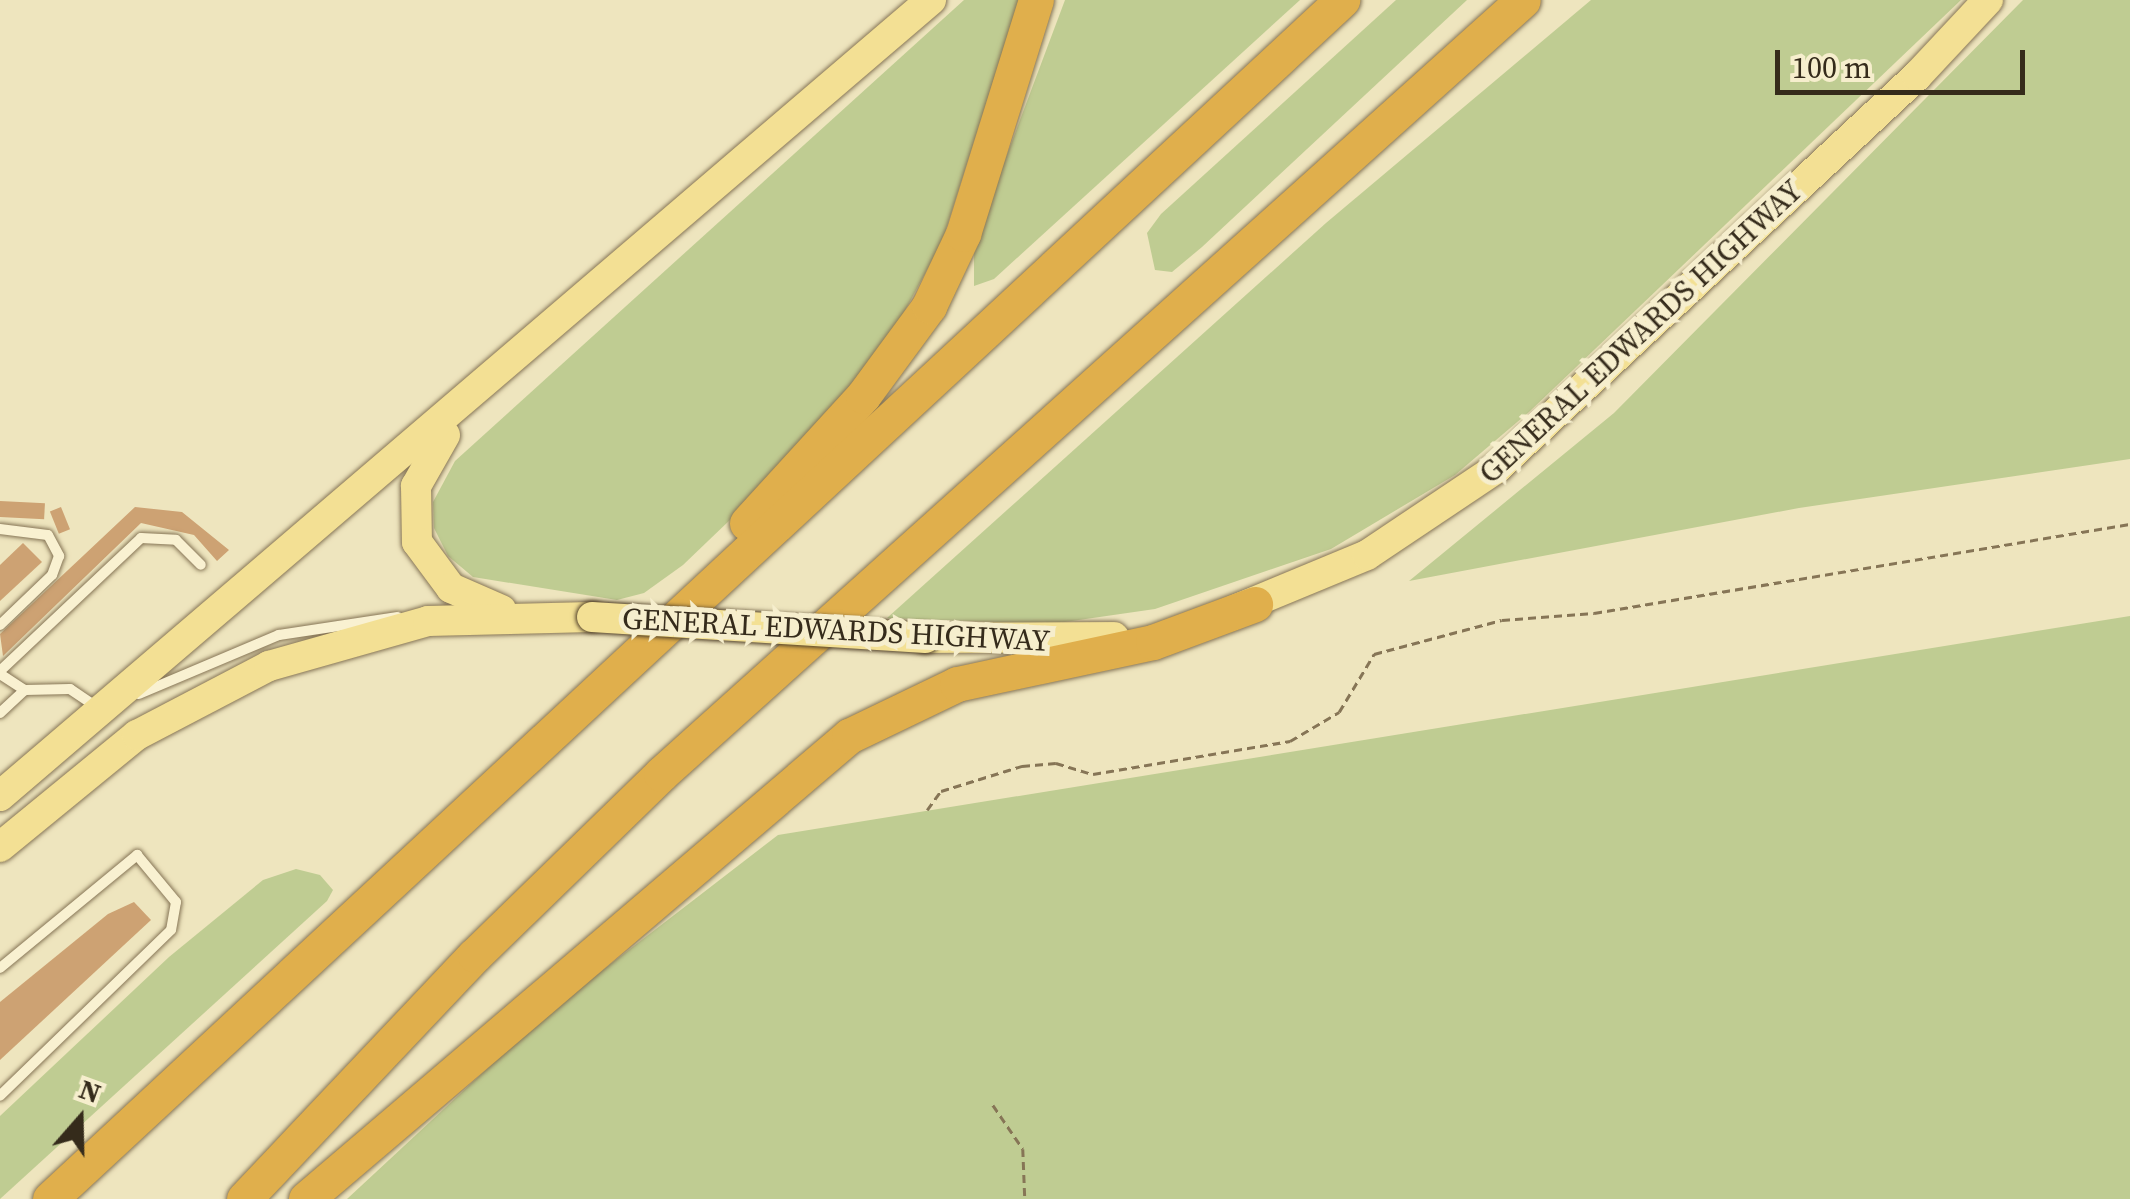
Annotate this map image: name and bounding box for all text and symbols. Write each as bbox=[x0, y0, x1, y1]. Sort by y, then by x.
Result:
scale bar bbox=[1780, 30, 2030, 92]
text: 100 m bbox=[1792, 47, 1871, 88]
street label: GENERAL EDWARDS HIGHWAY bbox=[1472, 173, 1810, 491]
street label: GENERAL EDWARDS HIGHWAY bbox=[621, 601, 1051, 659]
north arrow bbox=[30, 1069, 130, 1169]
text: N bbox=[74, 1069, 106, 1112]

